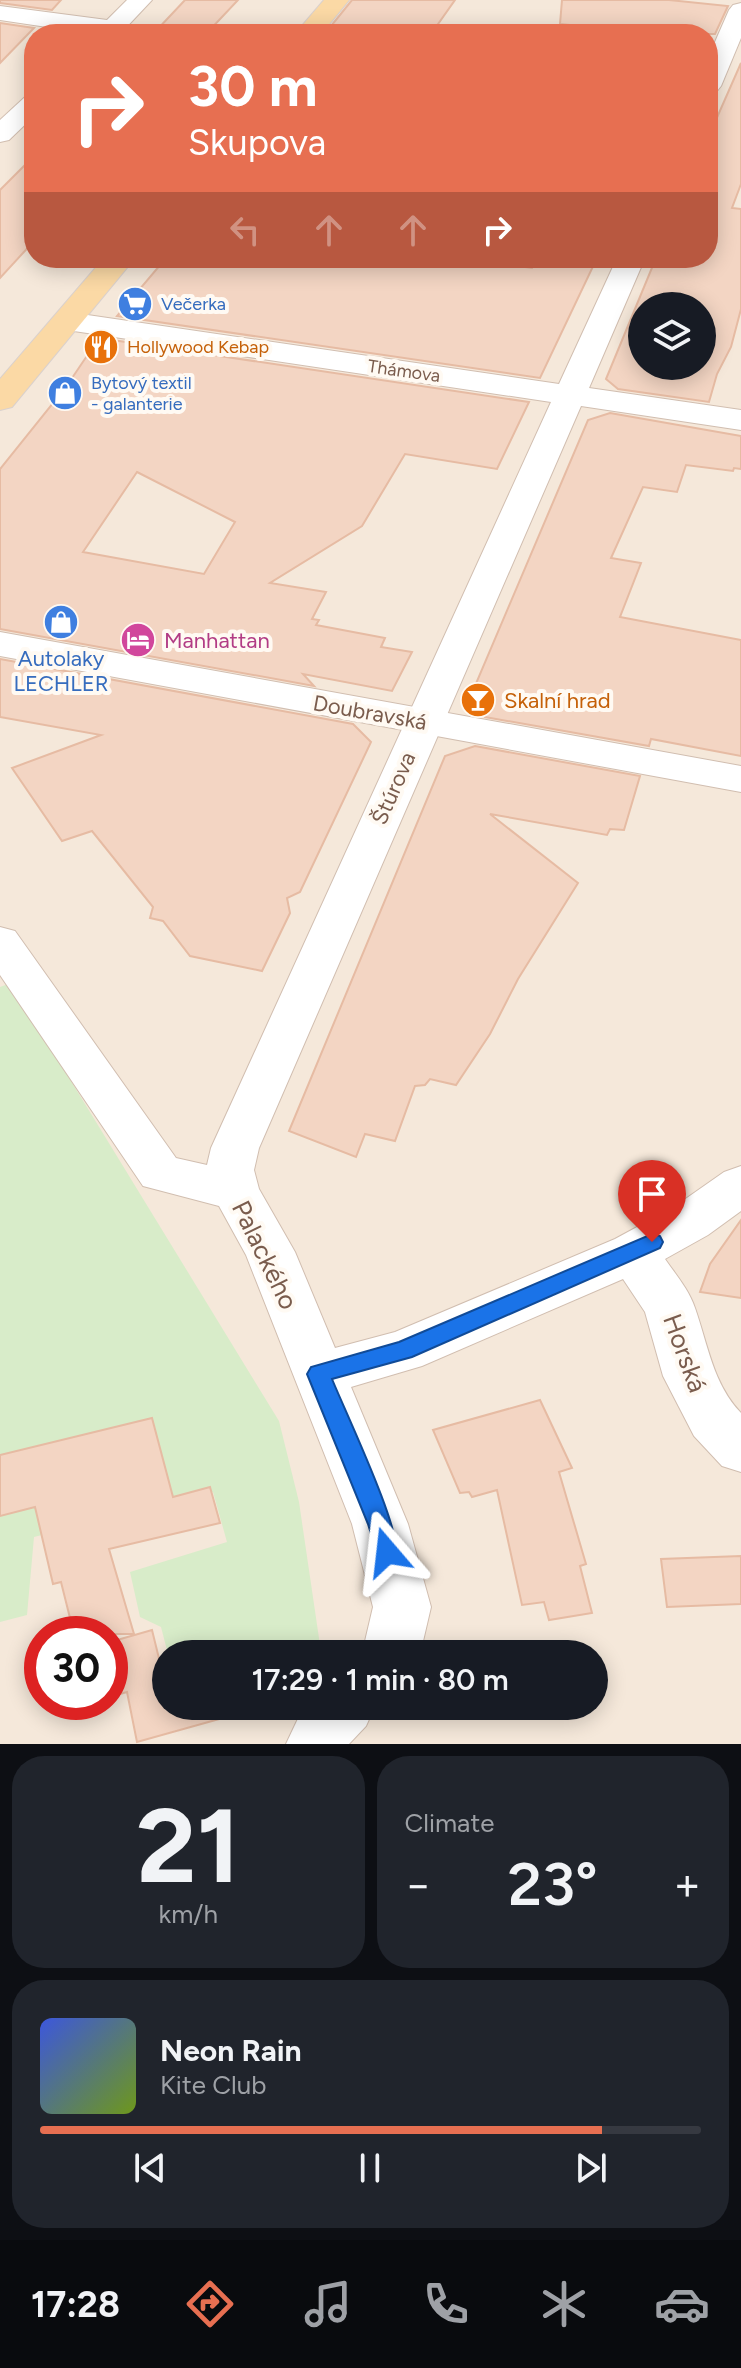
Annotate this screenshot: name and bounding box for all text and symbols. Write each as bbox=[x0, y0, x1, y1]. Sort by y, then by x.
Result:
text: 30 m bbox=[188, 53, 318, 120]
icon: right bbox=[56, 56, 160, 160]
text: Skupova bbox=[188, 121, 326, 164]
icon: left bbox=[223, 208, 267, 252]
icon: ahead bbox=[307, 208, 351, 252]
icon: ahead bbox=[391, 208, 435, 252]
icon: right bbox=[475, 208, 519, 252]
supermarket icon: Večerka bbox=[116, 285, 154, 323]
map controls bbox=[628, 292, 716, 380]
button: layers bbox=[628, 292, 716, 380]
place label: Večerka bbox=[161, 293, 226, 315]
restaurant icon: Hollywood Kebap bbox=[82, 328, 120, 366]
place label: Hollywood Kebap bbox=[127, 336, 269, 358]
street label: Thámova bbox=[366, 355, 442, 387]
place label: Bytový textil - galanterie bbox=[91, 372, 192, 415]
shop icon: Bytový textil - galanterie bbox=[46, 374, 84, 412]
shop icon: Autolaky LECHLER bbox=[42, 603, 80, 641]
hotel icon: Manhattan bbox=[119, 621, 157, 659]
place label: Manhattan bbox=[164, 627, 270, 654]
place label: Autolaky LECHLER bbox=[13, 645, 109, 697]
bar icon: Skalní hrad bbox=[459, 681, 497, 719]
place label: Skalní hrad bbox=[504, 687, 611, 714]
street label: Doubravská bbox=[311, 689, 429, 736]
street label: Štúrova bbox=[366, 748, 421, 829]
pin bbox=[618, 1160, 686, 1242]
icon: arrive bbox=[630, 1172, 674, 1216]
street label: Palackého bbox=[225, 1195, 305, 1315]
street label: Horská bbox=[656, 1309, 714, 1397]
position arrow bbox=[345, 1510, 429, 1594]
speed limit sign: 30 bbox=[24, 1616, 128, 1720]
text: 17:29 · 1 min · 80 m bbox=[251, 1661, 509, 1698]
text: 21 bbox=[136, 1783, 240, 1908]
text: Climate bbox=[405, 1807, 494, 1839]
text: 23° bbox=[508, 1848, 598, 1920]
text: − bbox=[405, 1858, 432, 1911]
text: + bbox=[674, 1858, 701, 1911]
text: km/h bbox=[159, 1898, 218, 1930]
text: Neon Rain bbox=[160, 2032, 302, 2069]
text: Kite Club bbox=[160, 2069, 266, 2101]
icon: previous bbox=[128, 2146, 172, 2190]
icon: pause bbox=[348, 2146, 392, 2190]
icon: next bbox=[569, 2146, 613, 2190]
icon: directions bbox=[182, 2276, 238, 2332]
icon: music bbox=[300, 2276, 356, 2332]
icon: phone bbox=[418, 2276, 474, 2332]
icon: climate bbox=[536, 2276, 592, 2332]
icon: car bbox=[654, 2276, 710, 2332]
text: 17:28 bbox=[31, 2283, 120, 2326]

